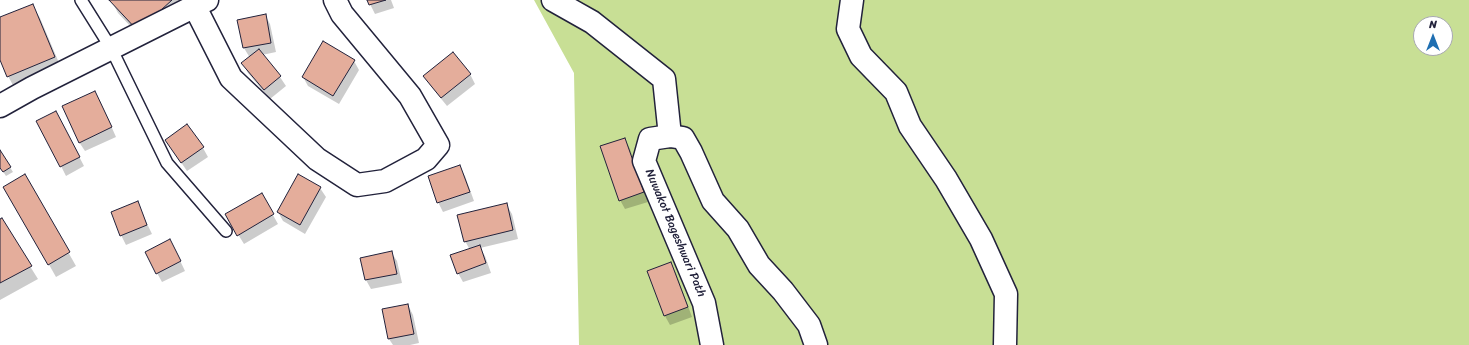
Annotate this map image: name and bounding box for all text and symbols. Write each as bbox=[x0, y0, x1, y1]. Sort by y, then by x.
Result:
text: N bbox=[1429, 15, 1437, 34]
north arrow bbox=[1413, 16, 1453, 56]
street label: Nuwakot Bageshwari Path bbox=[642, 167, 708, 299]

